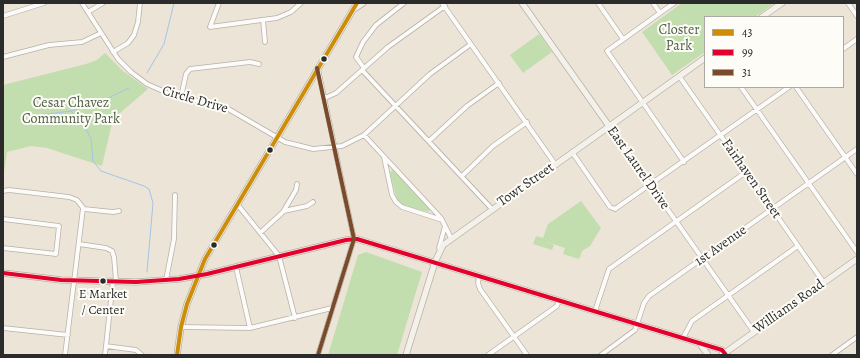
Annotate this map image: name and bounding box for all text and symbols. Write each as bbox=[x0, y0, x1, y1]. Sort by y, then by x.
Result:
legend bbox=[704, 16, 844, 88]
park label: Closter Park bbox=[658, 23, 700, 56]
text: 43 bbox=[742, 24, 752, 40]
text: 99 bbox=[742, 44, 753, 60]
unlabelled marker bbox=[319, 54, 329, 64]
text: 31 bbox=[742, 64, 751, 80]
street label: Circle Drive bbox=[160, 83, 230, 117]
park label: Cesar Chavez Community Park bbox=[22, 96, 120, 128]
street label: East Laurel Drive bbox=[603, 123, 673, 213]
street label: Fairhaven Street bbox=[717, 136, 785, 222]
unlabelled marker bbox=[265, 145, 275, 155]
street label: Towt Street bbox=[494, 159, 558, 211]
street label: 1st Avenue bbox=[692, 222, 750, 270]
unlabelled marker bbox=[209, 240, 219, 250]
marker: E Market / Center bbox=[98, 276, 108, 286]
street label: Williams Road bbox=[750, 276, 828, 338]
place label: E Market / Center bbox=[79, 287, 127, 318]

